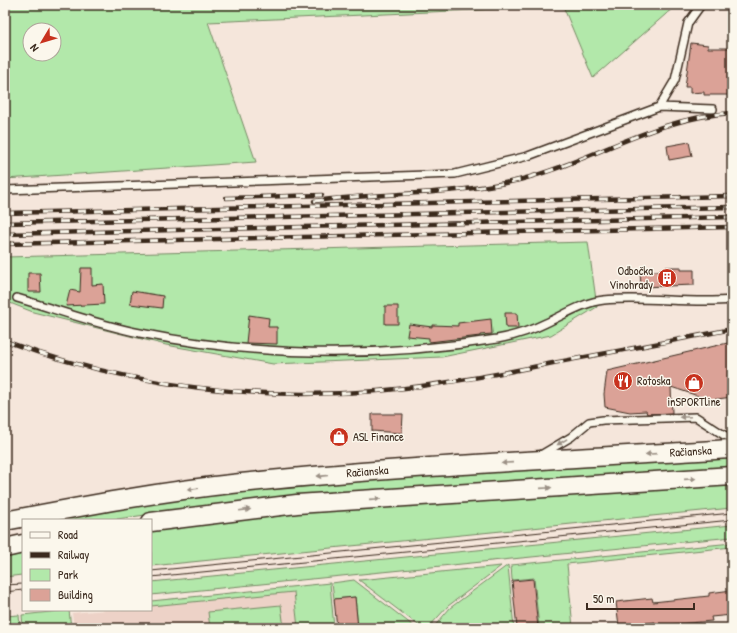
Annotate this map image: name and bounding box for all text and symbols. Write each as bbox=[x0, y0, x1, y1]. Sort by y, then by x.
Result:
north arrow bbox=[22, 22, 62, 62]
text: N bbox=[27, 41, 41, 55]
place label: Odbočka Vinohrady bbox=[609, 262, 653, 293]
building icon: Odbočka Vinohrady bbox=[656, 267, 678, 289]
restaurant icon: Rotoska bbox=[612, 370, 634, 392]
place label: Rotoska bbox=[637, 372, 671, 389]
shop icon: inSPORTline bbox=[683, 372, 705, 394]
place label: inSPORTline bbox=[667, 393, 721, 410]
one-way arrow bbox=[679, 414, 691, 421]
shop icon: ASL Finance bbox=[328, 426, 350, 448]
place label: ASL Finance bbox=[353, 428, 404, 445]
one-way arrow bbox=[557, 438, 567, 446]
street label: Račianska bbox=[669, 441, 712, 461]
one-way arrow bbox=[645, 450, 657, 457]
one-way arrow bbox=[501, 460, 513, 467]
street label: Račianska bbox=[346, 461, 389, 481]
one-way arrow bbox=[316, 473, 328, 479]
one-way arrow bbox=[684, 475, 696, 482]
one-way arrow bbox=[540, 484, 552, 491]
one-way arrow bbox=[187, 486, 199, 492]
one-way arrow bbox=[369, 496, 382, 502]
one-way arrow bbox=[239, 506, 251, 513]
legend bbox=[22, 519, 152, 611]
text: Road bbox=[58, 526, 78, 543]
text: Railway bbox=[58, 546, 89, 563]
text: Park bbox=[58, 566, 78, 583]
scale bar bbox=[587, 585, 694, 611]
text: Building bbox=[58, 586, 93, 603]
text: 50 m bbox=[593, 590, 614, 607]

